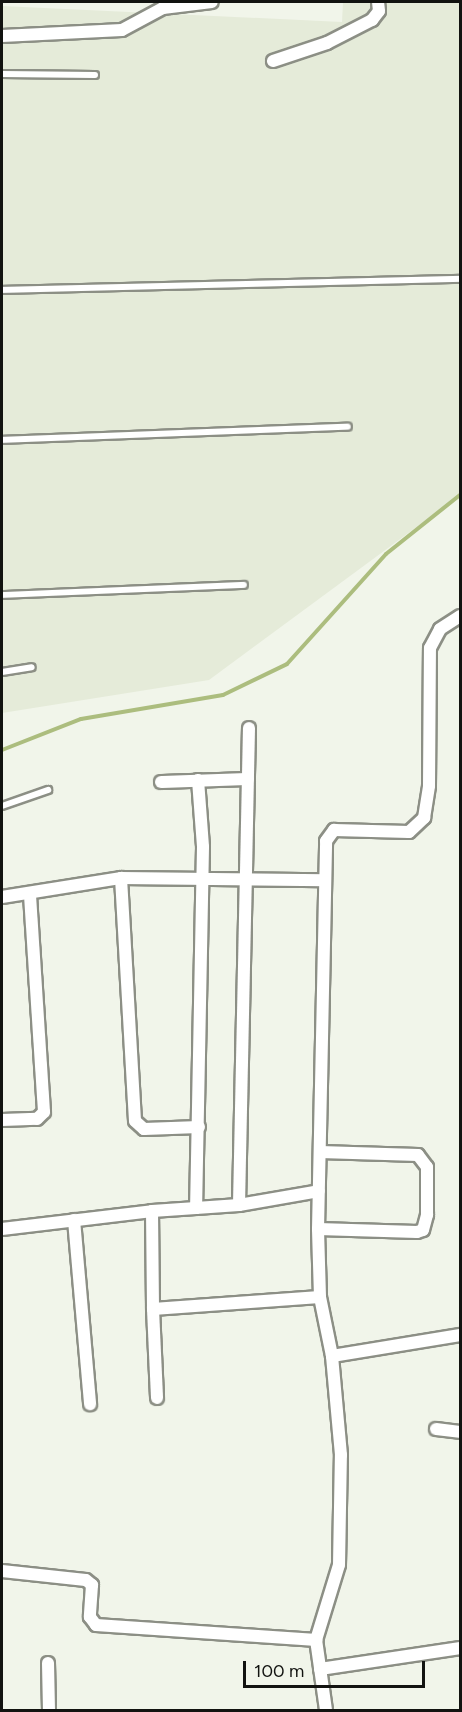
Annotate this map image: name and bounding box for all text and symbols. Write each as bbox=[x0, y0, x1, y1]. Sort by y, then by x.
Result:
scale bar bbox=[246, 1649, 428, 1687]
text: 100 m bbox=[254, 1660, 304, 1682]

